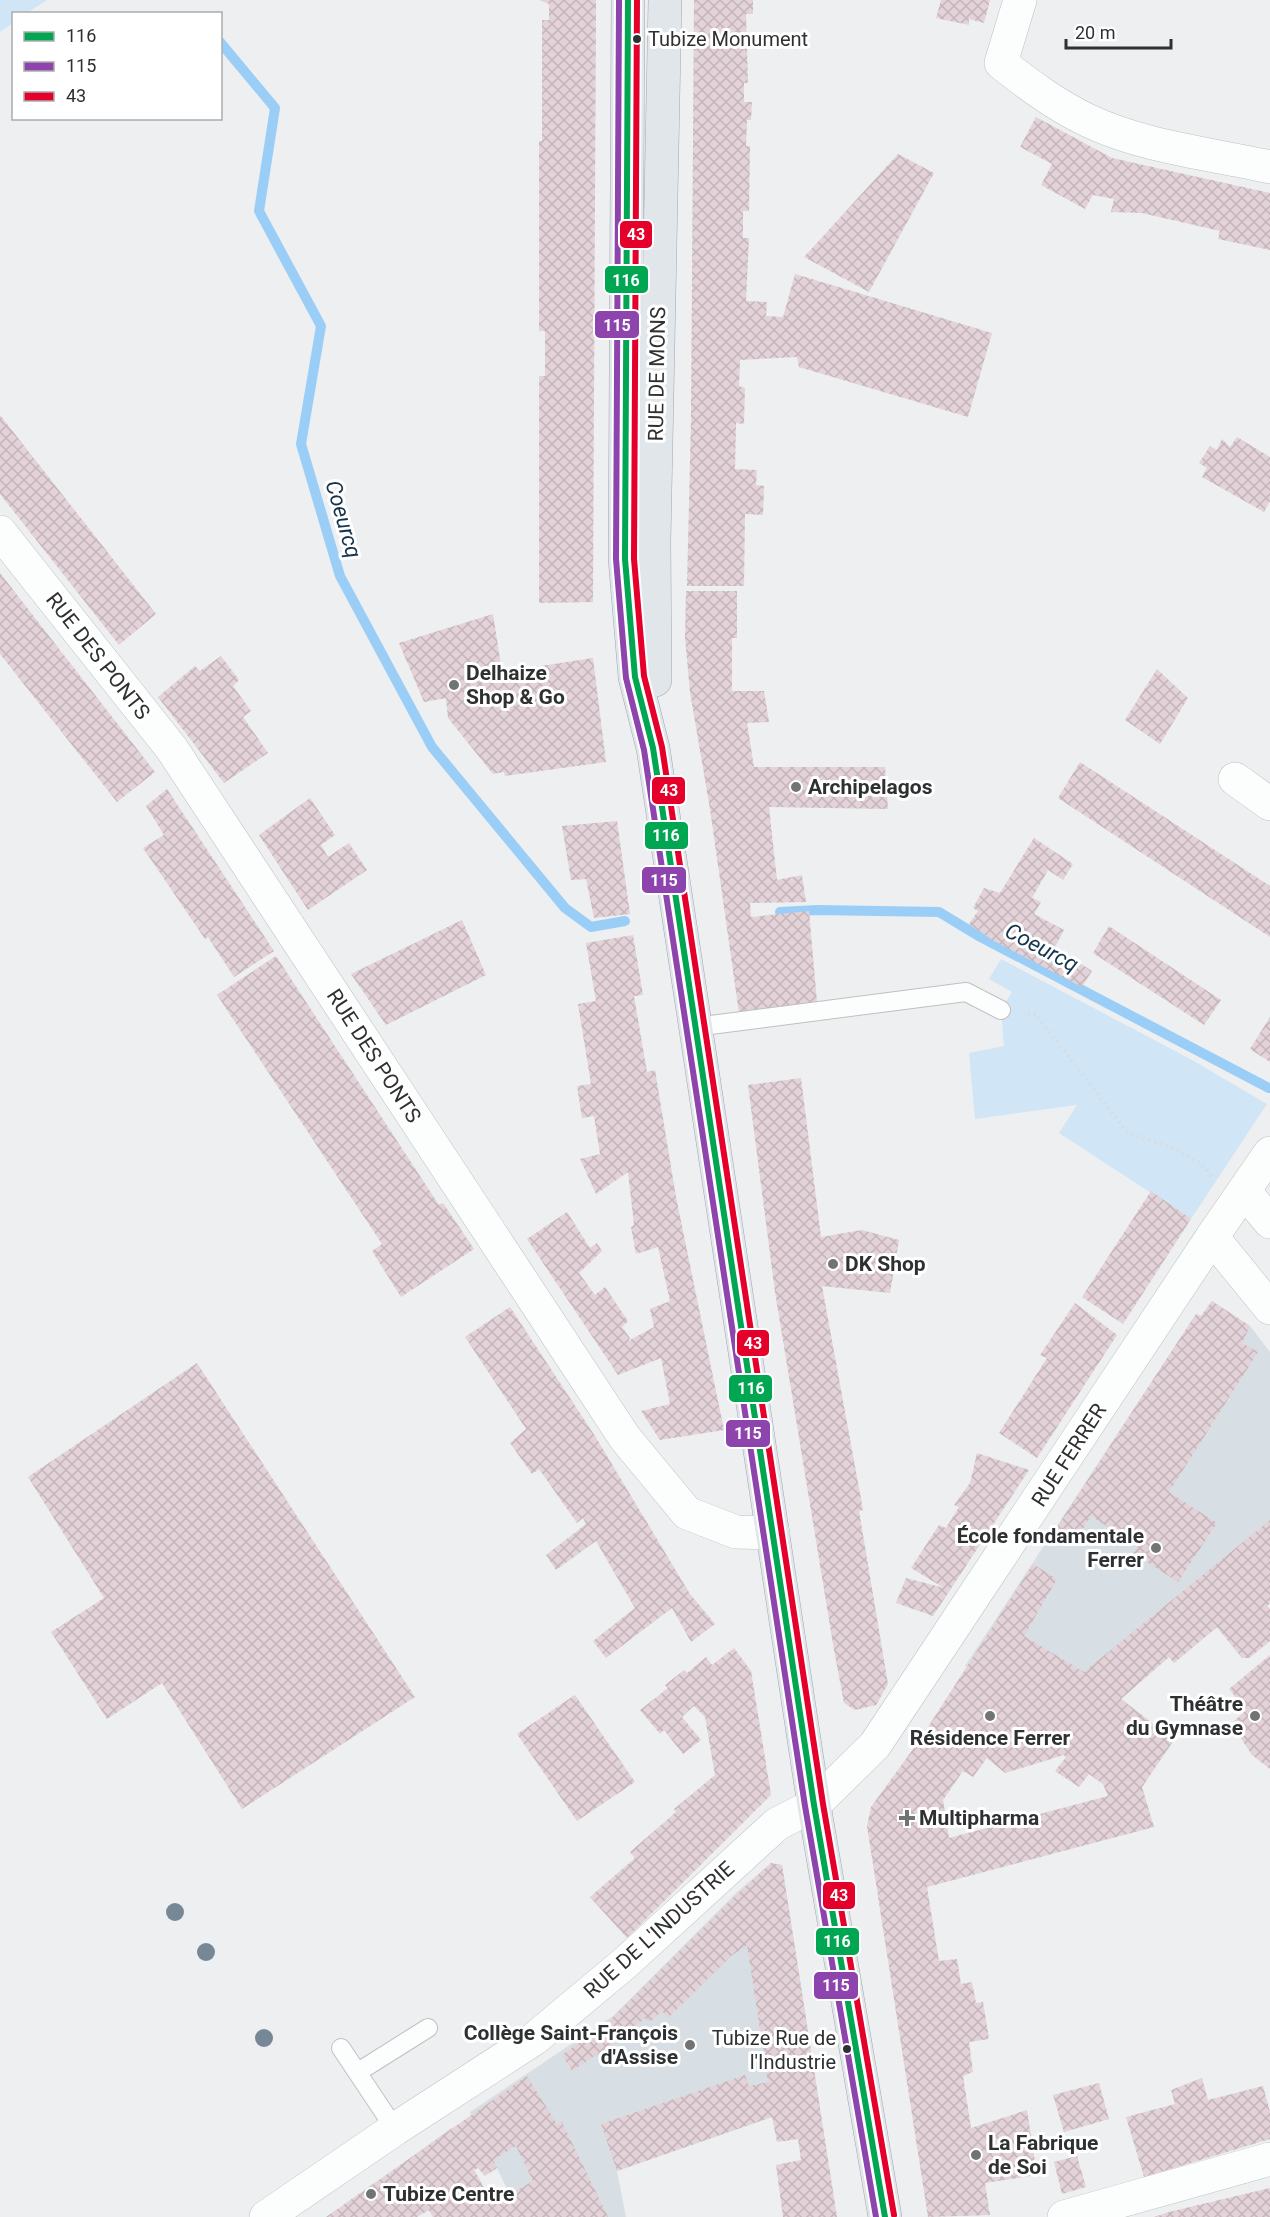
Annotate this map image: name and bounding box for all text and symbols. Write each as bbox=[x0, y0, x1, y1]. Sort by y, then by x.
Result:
legend bbox=[12, 12, 222, 120]
scale bar bbox=[1066, 12, 1171, 50]
text: 20 m bbox=[1075, 22, 1115, 43]
text: 116 bbox=[66, 25, 96, 46]
place label: Tubize Monument bbox=[648, 27, 808, 51]
marker: Tubize Monument bbox=[631, 33, 643, 45]
text: 115 bbox=[66, 55, 96, 76]
text: 43 bbox=[66, 85, 86, 106]
line badge: 43 bbox=[619, 220, 653, 249]
text: 43 bbox=[627, 225, 645, 244]
line badge: 116 bbox=[604, 265, 649, 294]
text: 116 bbox=[612, 271, 640, 290]
street label: RUE DE MONS bbox=[644, 306, 670, 442]
line badge: 115 bbox=[594, 310, 640, 339]
text: 115 bbox=[603, 316, 631, 335]
water label: Coeurcq bbox=[321, 477, 366, 561]
street label: RUE DES PONTS bbox=[41, 588, 155, 724]
place label: Delhaize Shop & Go bbox=[466, 661, 565, 709]
marker: Delhaize Shop & Go bbox=[447, 678, 461, 692]
place label: Archipelagos bbox=[808, 775, 933, 799]
line badge: 43 bbox=[651, 776, 686, 805]
marker: Archipelagos bbox=[789, 780, 803, 794]
text: 43 bbox=[660, 781, 678, 800]
line badge: 116 bbox=[644, 821, 689, 850]
text: 116 bbox=[652, 826, 680, 845]
line badge: 115 bbox=[641, 866, 687, 894]
text: 115 bbox=[650, 871, 678, 890]
water label: Coeurcq bbox=[1001, 918, 1083, 977]
street label: RUE DES PONTS bbox=[322, 985, 426, 1127]
place label: DK Shop bbox=[845, 1252, 926, 1276]
marker: DK Shop bbox=[826, 1257, 840, 1271]
line badge: 43 bbox=[736, 1329, 770, 1357]
text: 43 bbox=[744, 1334, 762, 1353]
line badge: 116 bbox=[728, 1374, 773, 1403]
text: 116 bbox=[737, 1379, 765, 1398]
street label: RUE FERRER bbox=[1027, 1399, 1111, 1511]
line badge: 115 bbox=[725, 1419, 771, 1448]
text: 115 bbox=[734, 1424, 762, 1443]
place label: École fondamentale Ferrer bbox=[957, 1524, 1144, 1572]
marker: École fondamentale Ferrer bbox=[1149, 1541, 1163, 1555]
place label: Théâtre du Gymnase bbox=[1126, 1692, 1243, 1740]
marker: Résidence Ferrer bbox=[983, 1709, 997, 1723]
marker: Théâtre du Gymnase bbox=[1248, 1709, 1262, 1723]
place label: Résidence Ferrer bbox=[910, 1726, 1071, 1750]
place label: Multipharma bbox=[919, 1806, 1039, 1830]
marker: Multipharma bbox=[900, 1811, 914, 1825]
street label: RUE DE L'INDUSTRIE bbox=[579, 1856, 739, 2004]
line badge: 43 bbox=[822, 1881, 856, 1910]
text: 43 bbox=[830, 1886, 848, 1905]
line badge: 116 bbox=[815, 1927, 860, 1956]
text: 116 bbox=[823, 1932, 851, 1951]
line badge: 115 bbox=[813, 1971, 859, 2000]
text: 115 bbox=[822, 1976, 850, 1995]
place label: Collège Saint-François d'Assise bbox=[464, 2021, 678, 2069]
place label: Tubize Rue de l'Industrie bbox=[712, 2026, 836, 2074]
marker: Collège Saint-François d'Assise bbox=[683, 2038, 697, 2052]
marker: Tubize Rue de l'Industrie bbox=[841, 2043, 853, 2055]
place label: La Fabrique de Soi bbox=[988, 2131, 1098, 2179]
marker: La Fabrique de Soi bbox=[969, 2148, 983, 2162]
place label: Tubize Centre bbox=[383, 2182, 514, 2206]
marker: Tubize Centre bbox=[364, 2187, 378, 2201]

